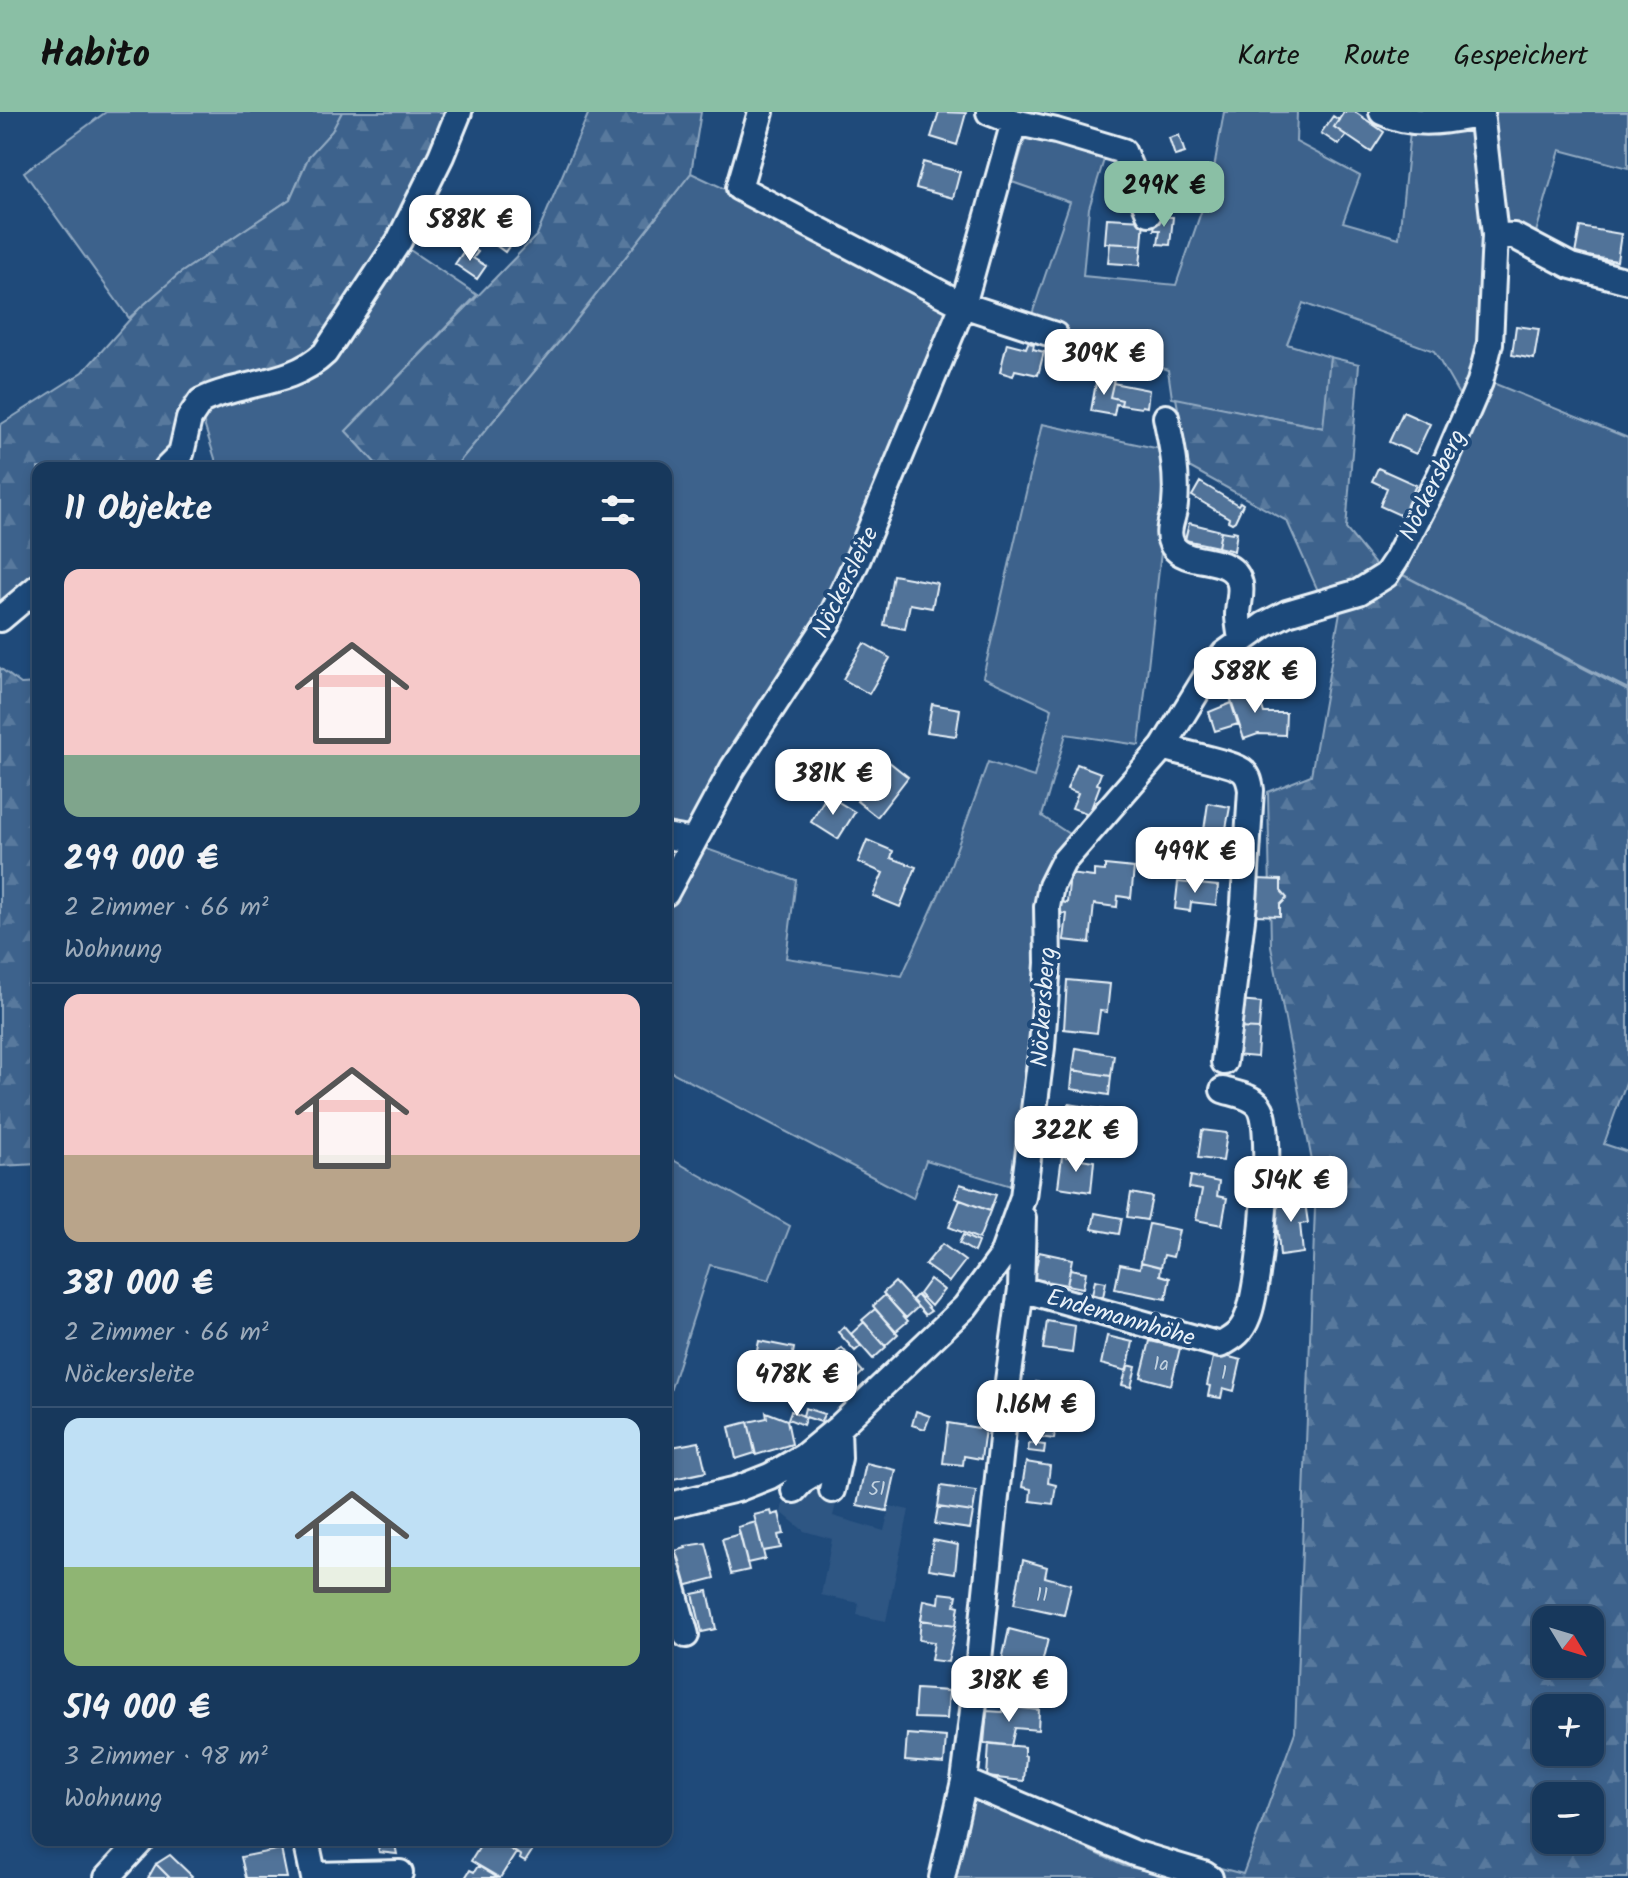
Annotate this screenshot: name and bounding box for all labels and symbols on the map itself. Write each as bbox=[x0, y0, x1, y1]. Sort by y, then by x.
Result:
pin: 299K € bbox=[1099, 161, 1229, 229]
pin: 588K € bbox=[405, 195, 535, 263]
pin: 309K € bbox=[1039, 329, 1169, 397]
street label: Nöckersberg bbox=[1389, 423, 1477, 548]
street label: Nöckersleite bbox=[802, 520, 890, 645]
pin: 588K € bbox=[1190, 647, 1320, 715]
pin: 381K € bbox=[768, 749, 898, 817]
pin: 499K € bbox=[1130, 827, 1260, 895]
street label: Nöckersberg bbox=[1021, 946, 1068, 1069]
pin: 322K € bbox=[1011, 1106, 1141, 1174]
pin: 514K € bbox=[1226, 1156, 1356, 1224]
street label: Endemannhöhe bbox=[1042, 1279, 1200, 1358]
house number: 1a bbox=[1153, 1349, 1169, 1381]
pin: 478K € bbox=[732, 1350, 862, 1418]
house number: 1 bbox=[1221, 1358, 1227, 1390]
pin: 1.16M € bbox=[962, 1380, 1110, 1448]
house number: 51 bbox=[868, 1474, 886, 1506]
house number: 11 bbox=[1036, 1580, 1048, 1612]
north arrow bbox=[1532, 1606, 1604, 1678]
pin: 318K € bbox=[944, 1656, 1074, 1724]

